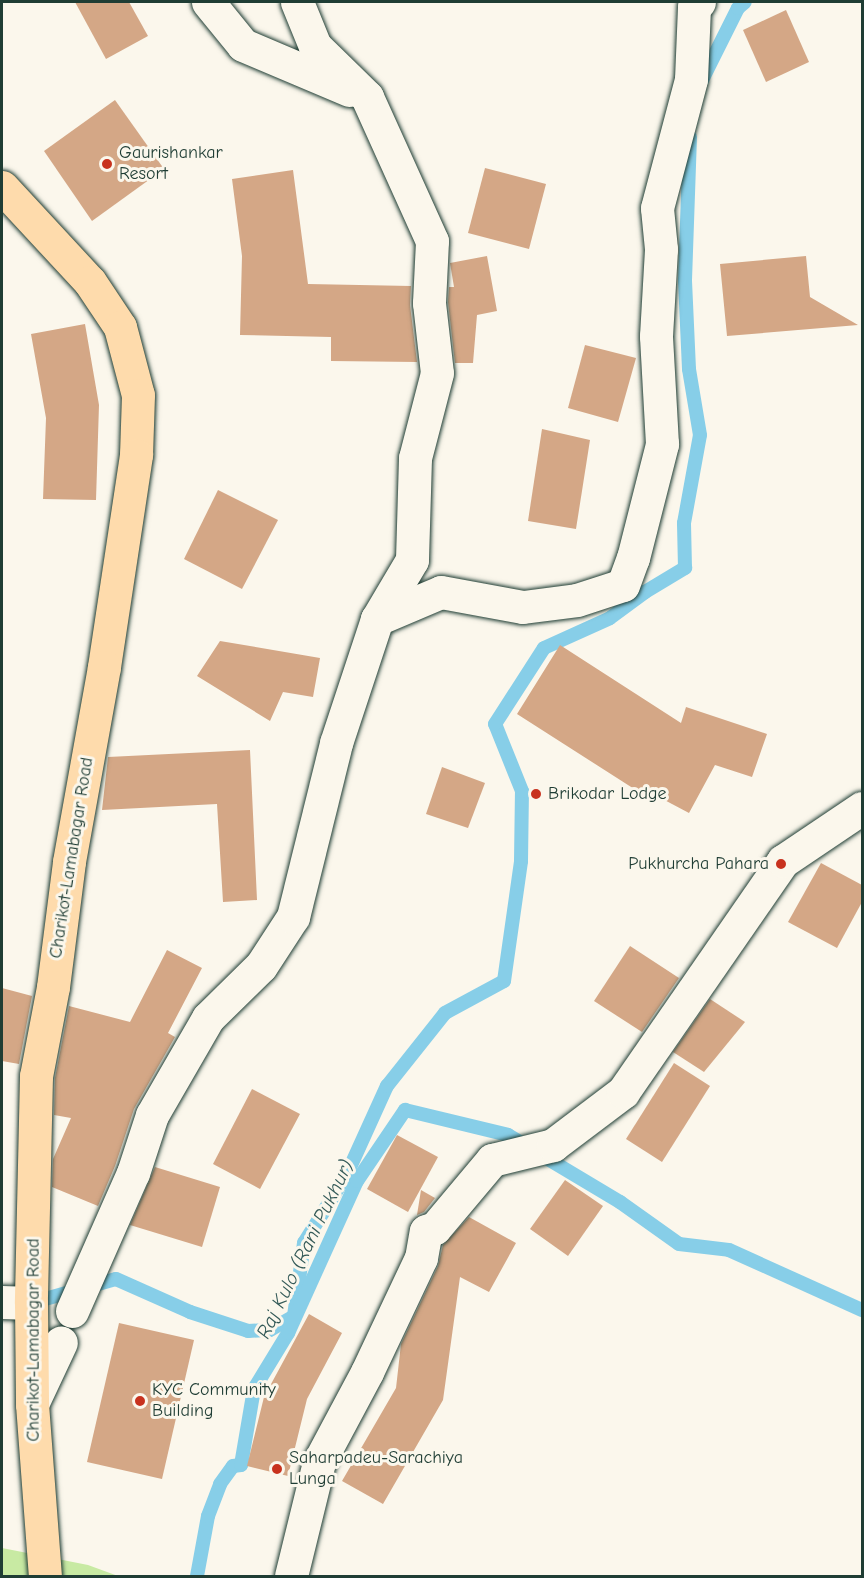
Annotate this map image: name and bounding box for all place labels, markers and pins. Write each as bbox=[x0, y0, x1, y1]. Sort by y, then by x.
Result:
place label: Gaurishankar Resort bbox=[119, 143, 223, 186]
marker: Gaurishankar Resort bbox=[100, 157, 114, 171]
place label: Brikodar Lodge bbox=[548, 783, 667, 805]
marker: Brikodar Lodge bbox=[529, 787, 543, 801]
place label: Pukhurcha Pahara bbox=[628, 853, 769, 875]
marker: Pukhurcha Pahara bbox=[774, 857, 788, 871]
place label: KYC Community Building bbox=[152, 1380, 276, 1422]
marker: KYC Community Building bbox=[133, 1394, 147, 1408]
place label: Saharpadeu-Sarachiya Lunga bbox=[289, 1448, 463, 1490]
marker: Saharpadeu-Sarachiya Lunga bbox=[270, 1462, 284, 1476]

